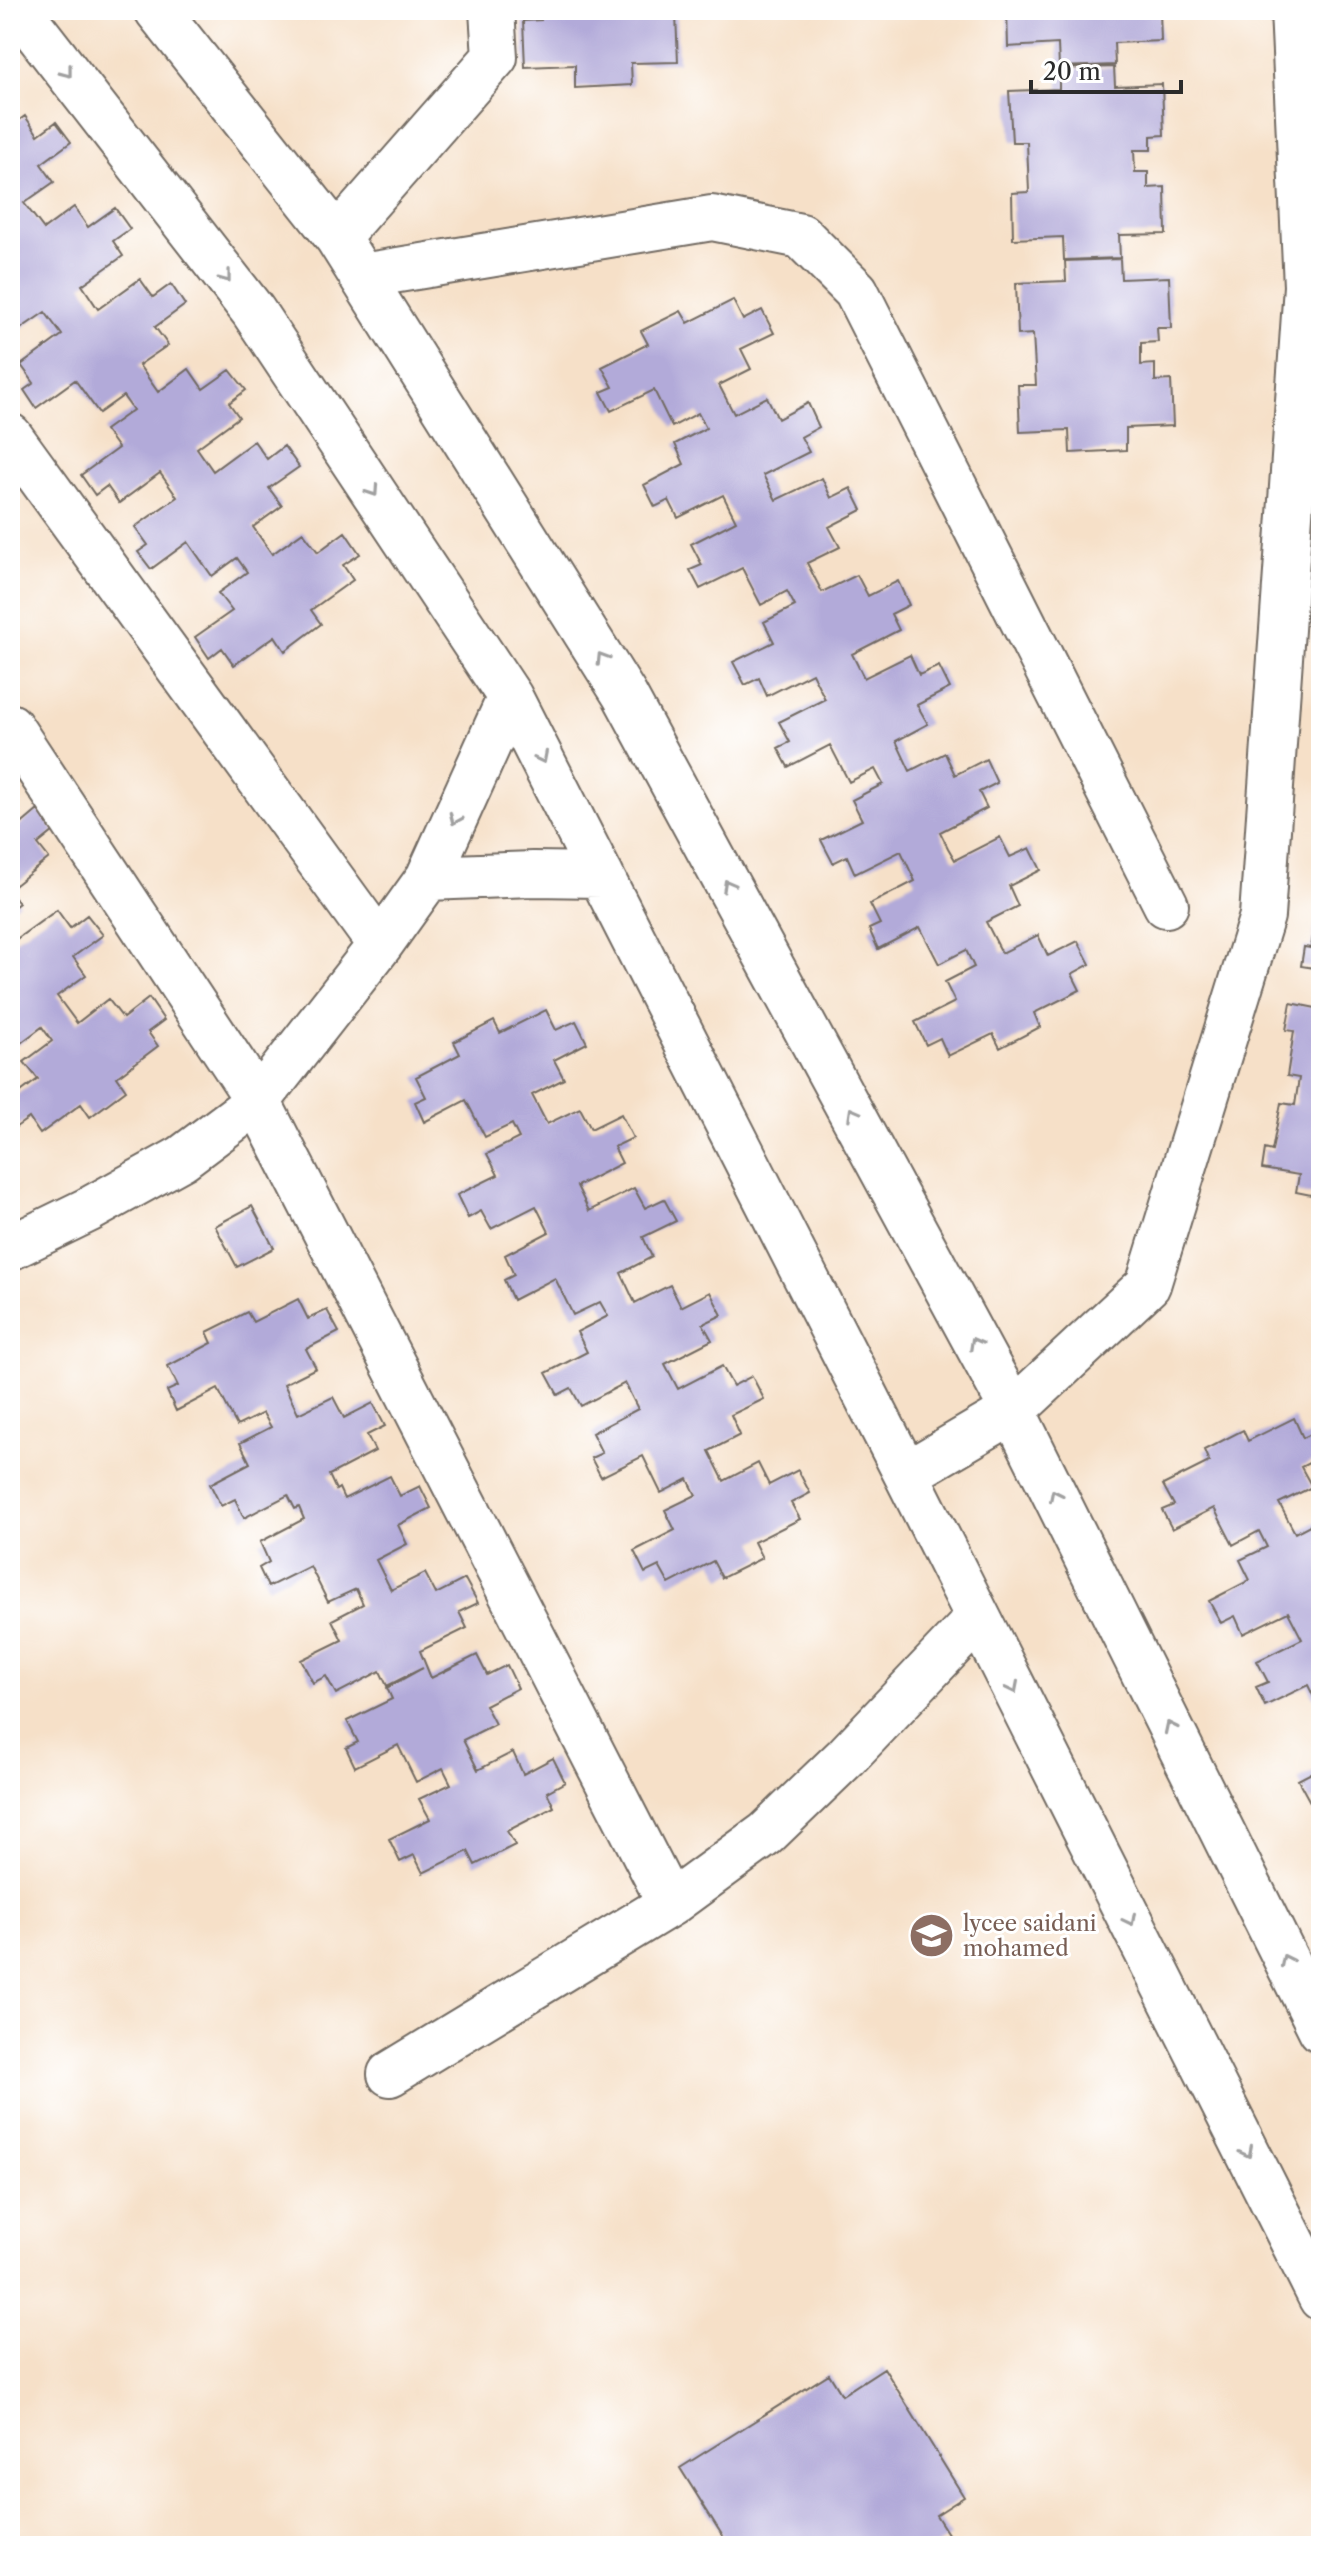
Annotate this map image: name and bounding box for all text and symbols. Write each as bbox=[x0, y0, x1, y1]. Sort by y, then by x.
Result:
scale bar bbox=[1031, 44, 1181, 94]
text: 20 m bbox=[1043, 57, 1101, 86]
one-way arrow bbox=[57, 63, 72, 77]
one-way arrow bbox=[217, 268, 231, 283]
one-way arrow bbox=[363, 483, 378, 497]
one-way arrow bbox=[596, 652, 611, 667]
one-way arrow bbox=[532, 750, 547, 765]
one-way arrow bbox=[449, 811, 465, 825]
one-way arrow bbox=[723, 879, 738, 893]
one-way arrow bbox=[847, 1108, 863, 1122]
one-way arrow bbox=[970, 1336, 985, 1351]
one-way arrow bbox=[1049, 1488, 1064, 1503]
one-way arrow bbox=[1004, 1679, 1019, 1694]
one-way arrow bbox=[1165, 1721, 1180, 1736]
place label: lycee saidani mohamed bbox=[963, 1910, 1097, 1962]
one-way arrow bbox=[1121, 1911, 1136, 1926]
school or university icon: lycee saidani mohamed bbox=[908, 1912, 956, 1960]
one-way arrow bbox=[1280, 1954, 1296, 1969]
one-way arrow bbox=[1238, 2144, 1253, 2159]

